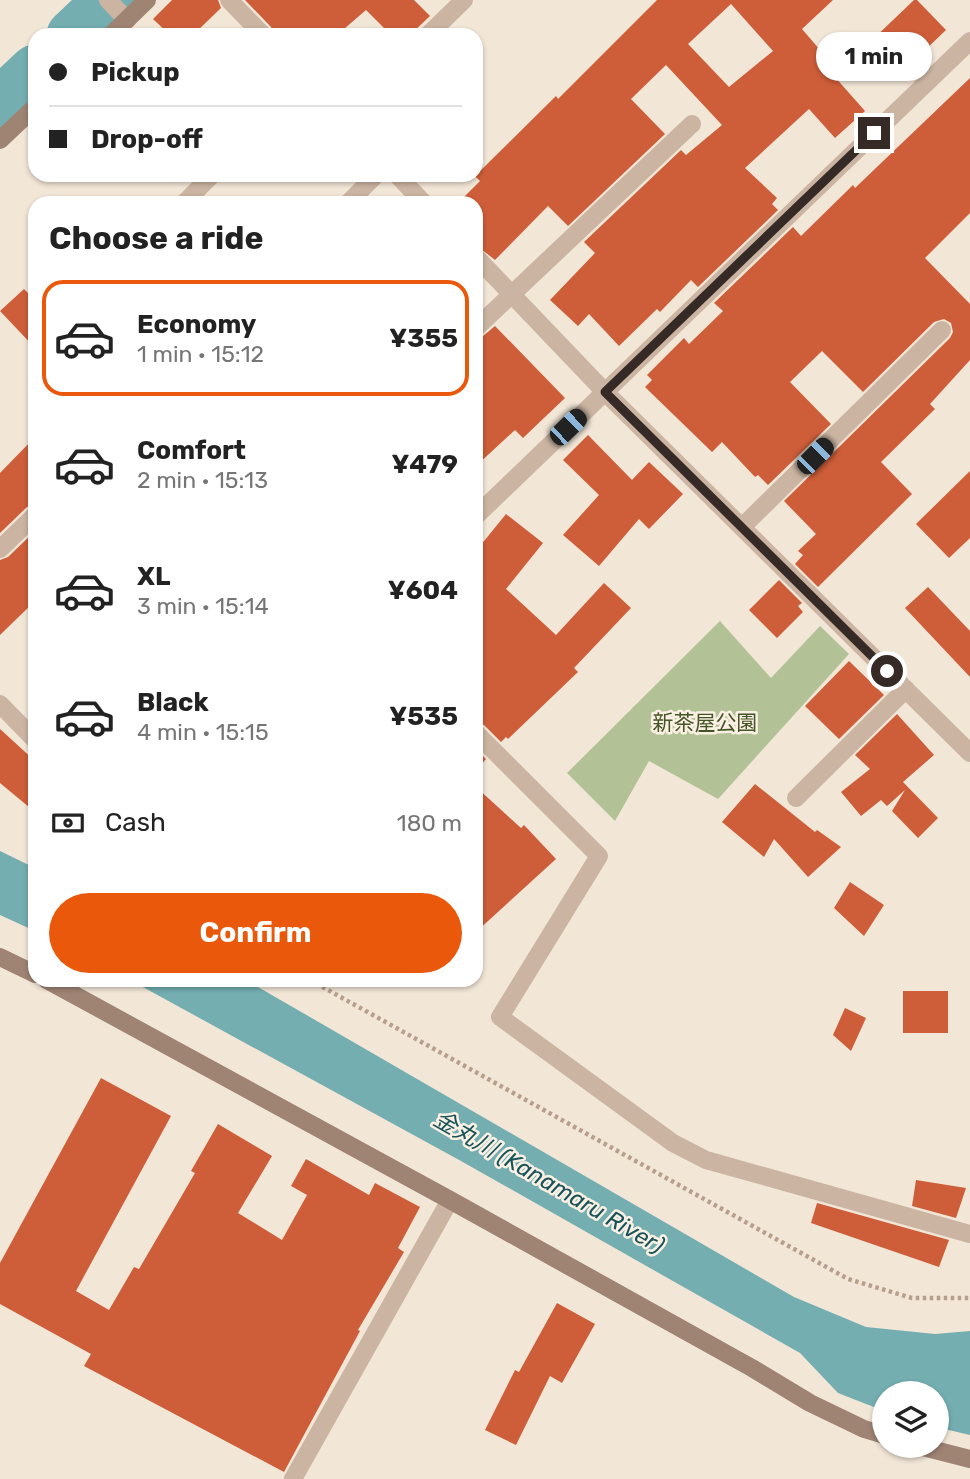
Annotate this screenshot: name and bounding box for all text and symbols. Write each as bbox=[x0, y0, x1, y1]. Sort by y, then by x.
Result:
callout: 1 min bbox=[816, 32, 932, 80]
text: 1 min bbox=[845, 42, 903, 70]
text: Pickup bbox=[91, 57, 180, 88]
route end bbox=[858, 117, 890, 149]
text: Drop-off bbox=[91, 124, 203, 155]
text: Choose a ride bbox=[49, 219, 263, 257]
icon: car bbox=[53, 307, 116, 370]
text: Economy bbox=[137, 309, 256, 340]
text: ¥355 bbox=[389, 323, 458, 354]
text: 1 min · 15:12 bbox=[137, 340, 264, 368]
car bbox=[546, 405, 591, 449]
icon: car bbox=[53, 433, 116, 496]
car bbox=[793, 434, 838, 478]
text: Comfort bbox=[137, 435, 246, 466]
text: ¥479 bbox=[391, 449, 458, 480]
text: 2 min · 15:13 bbox=[137, 466, 268, 494]
icon: car bbox=[53, 559, 116, 622]
text: XL bbox=[137, 561, 170, 592]
text: ¥604 bbox=[388, 575, 458, 606]
text: 3 min · 15:14 bbox=[137, 592, 269, 620]
route start bbox=[871, 655, 903, 687]
icon: car bbox=[53, 685, 116, 748]
text: Black bbox=[137, 687, 209, 718]
text: ¥535 bbox=[389, 701, 458, 732]
park label: 新茶屋公園 bbox=[653, 710, 758, 735]
text: 4 min · 15:15 bbox=[137, 718, 269, 746]
icon: cash bbox=[49, 804, 87, 842]
text: Cash bbox=[105, 807, 166, 838]
text: 180 m bbox=[397, 809, 462, 837]
button: Confirm bbox=[49, 893, 462, 973]
water label: 金丸川 (Kanamaru River) bbox=[429, 1104, 669, 1260]
map controls bbox=[872, 1381, 949, 1458]
button: layers bbox=[872, 1381, 949, 1458]

